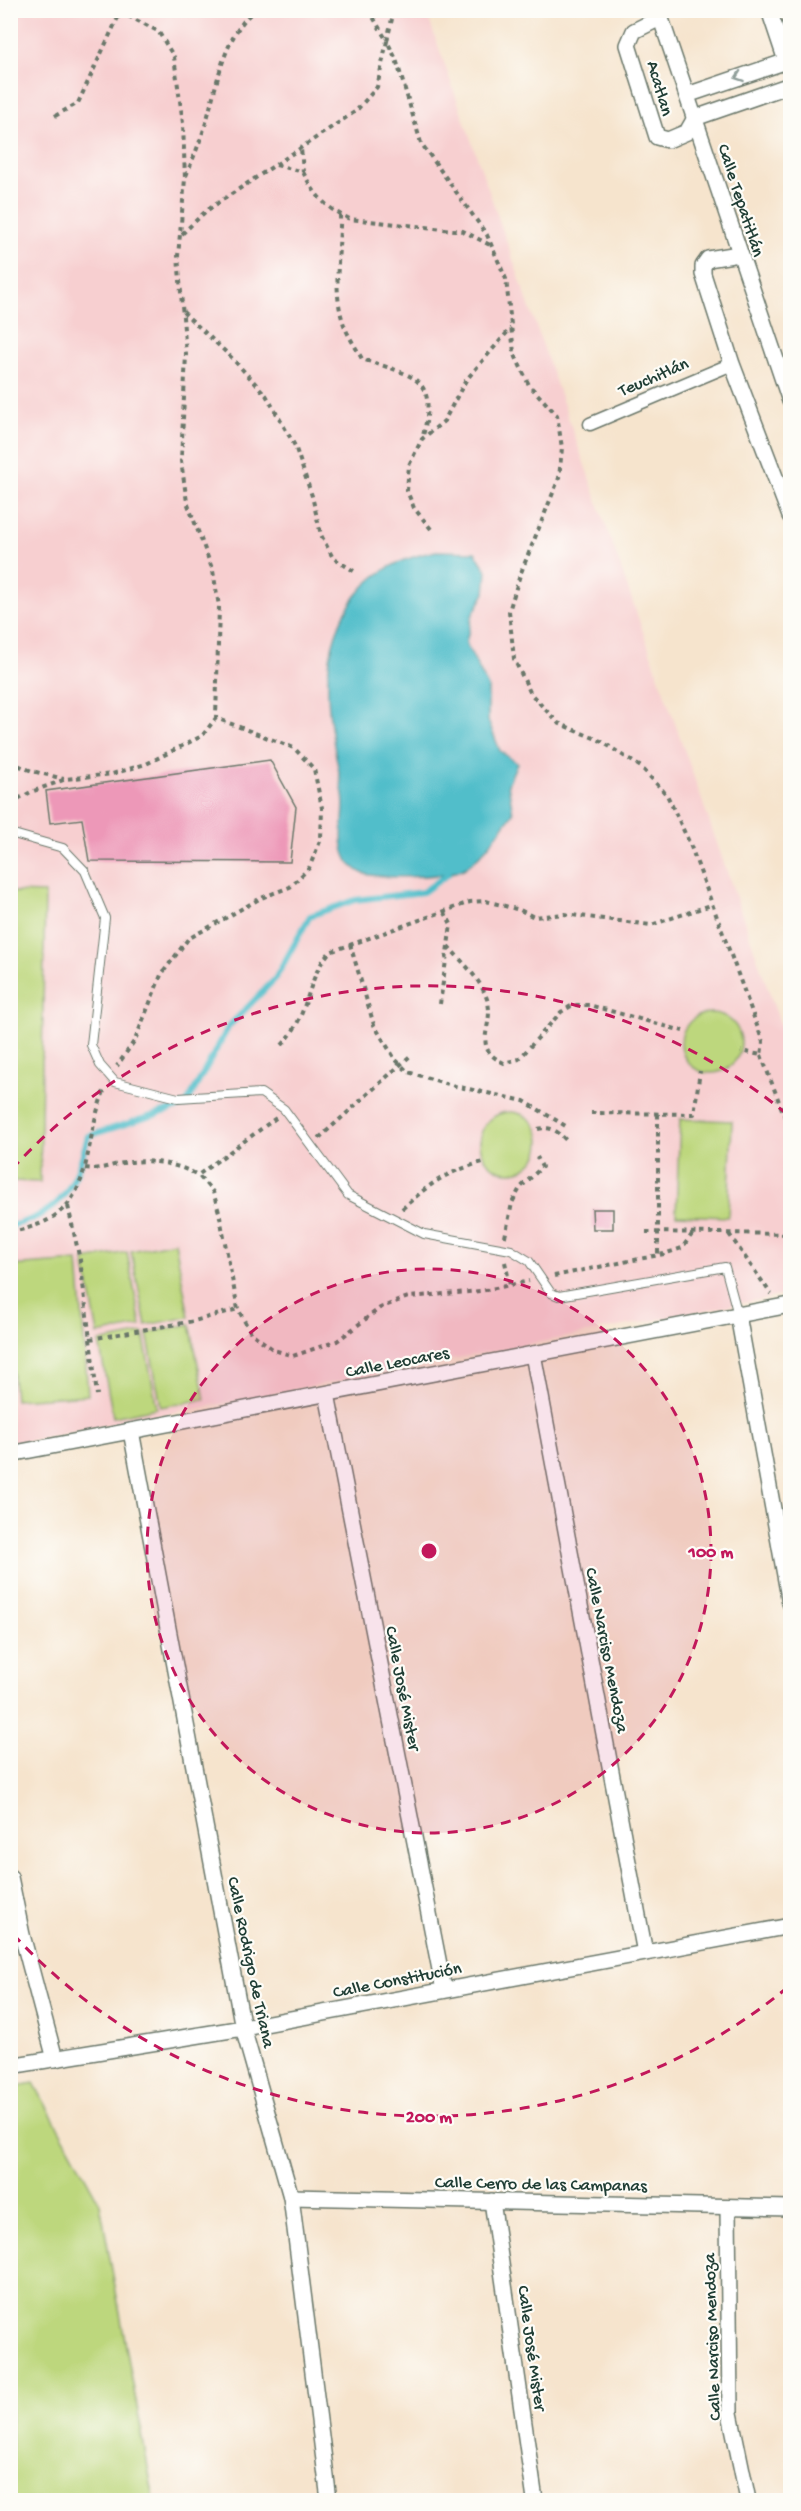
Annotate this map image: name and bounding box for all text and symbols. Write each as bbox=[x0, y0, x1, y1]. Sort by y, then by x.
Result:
street label: Acatlan bbox=[641, 59, 677, 119]
one-way arrow bbox=[734, 70, 745, 83]
street label: Calle Tepatitlán bbox=[711, 142, 768, 260]
street label: Teuchitlán bbox=[615, 354, 693, 403]
street label: Calle Leocares bbox=[344, 1343, 452, 1384]
centre of rings bbox=[419, 1541, 439, 1561]
text: 100 m bbox=[688, 1543, 734, 1564]
street label: Calle Narciso Mendoza bbox=[579, 1566, 632, 1736]
street label: Calle José Mister bbox=[379, 1624, 424, 1754]
street label: Calle Rodrigo de Triana bbox=[221, 1875, 278, 2051]
street label: Calle Constitución bbox=[331, 1959, 464, 2004]
text: 200 m bbox=[406, 2108, 452, 2129]
street label: Calle Cerro de las Campanas bbox=[435, 2173, 649, 2198]
street label: Calle Narciso Mendoza bbox=[700, 2252, 727, 2421]
street label: Calle José Mister bbox=[511, 2284, 550, 2414]

